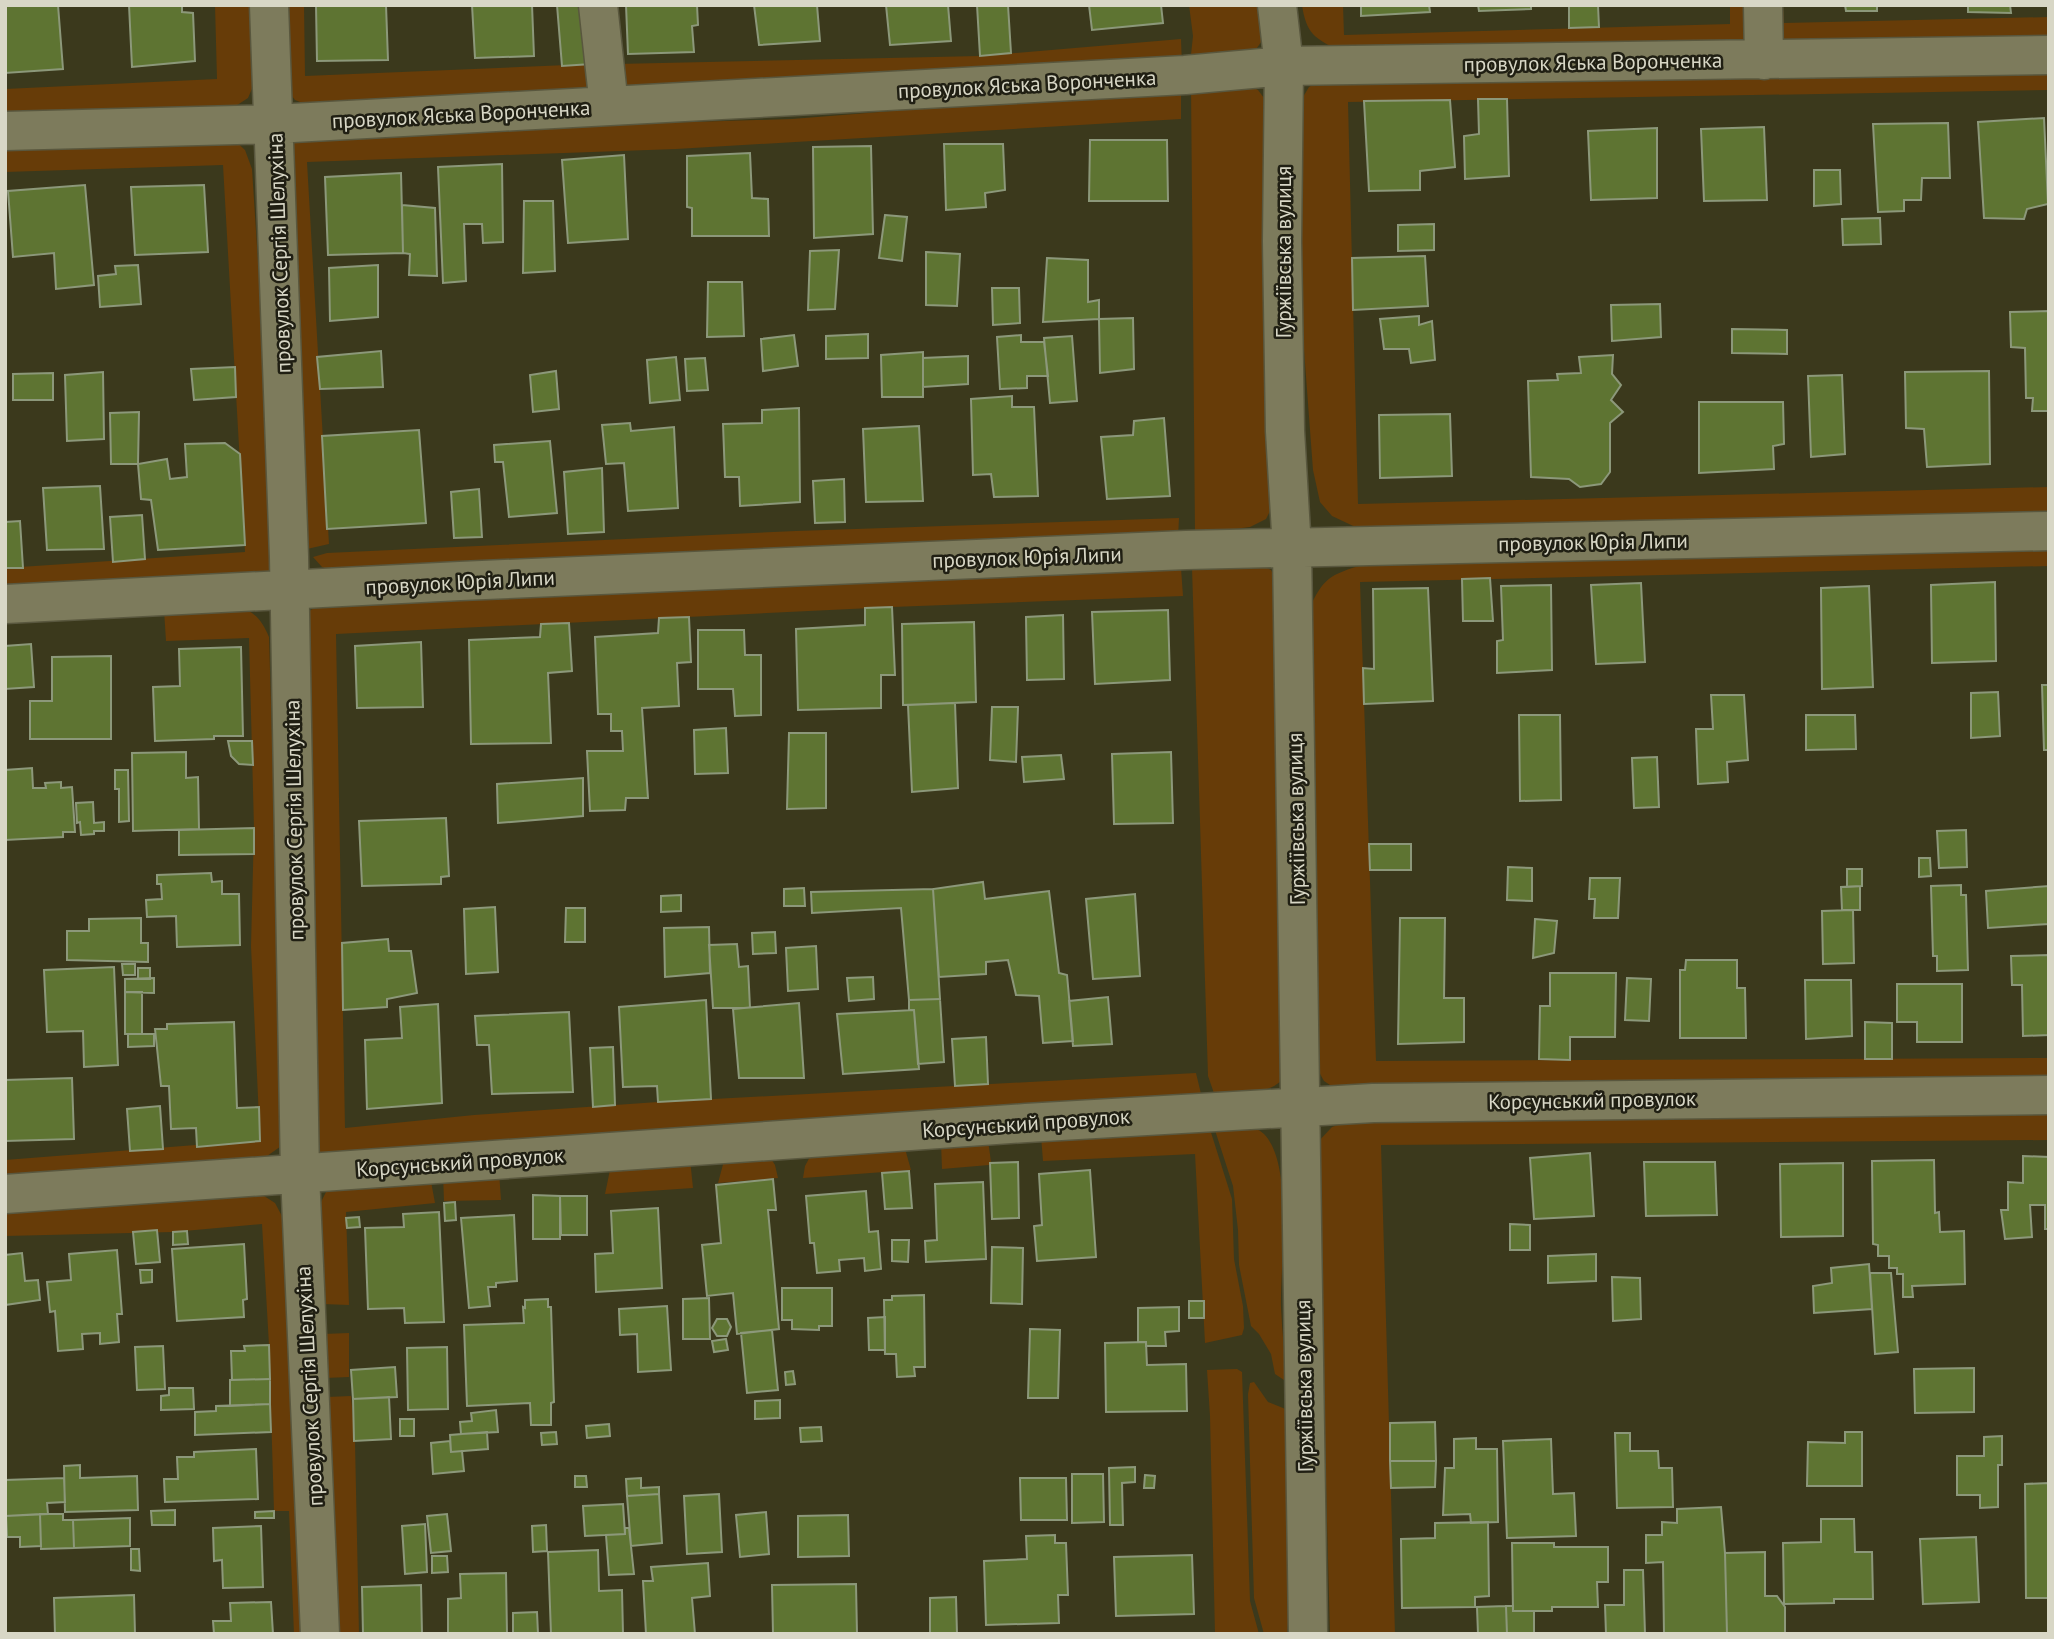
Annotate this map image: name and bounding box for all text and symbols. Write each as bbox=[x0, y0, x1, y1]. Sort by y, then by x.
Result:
street label: провулок Яська Воронченка bbox=[1463, 46, 1723, 78]
street label: провулок Яська Воронченка bbox=[897, 64, 1157, 104]
street label: провулок Яська Воронченка bbox=[331, 94, 591, 134]
street label: провулок Сергія Шелухіна bbox=[261, 132, 297, 374]
street label: Гуржіївська вулиця bbox=[1270, 166, 1297, 338]
street label: провулок Юрія Липи bbox=[1498, 527, 1688, 557]
street label: провулок Юрія Липи bbox=[932, 540, 1122, 574]
street label: провулок Юрія Липи bbox=[365, 564, 555, 600]
street label: провулок Сергія Шелухіна bbox=[278, 699, 310, 941]
street label: Гуржіївська вулиця bbox=[1281, 733, 1311, 905]
street label: Корсунський провулок bbox=[1488, 1085, 1696, 1115]
street label: Корсунський провулок bbox=[921, 1102, 1131, 1144]
street label: Корсунський провулок bbox=[355, 1141, 565, 1183]
street label: провулок Сергія Шелухіна bbox=[289, 1265, 329, 1507]
street label: Гуржіївська вулиця bbox=[1289, 1300, 1319, 1472]

